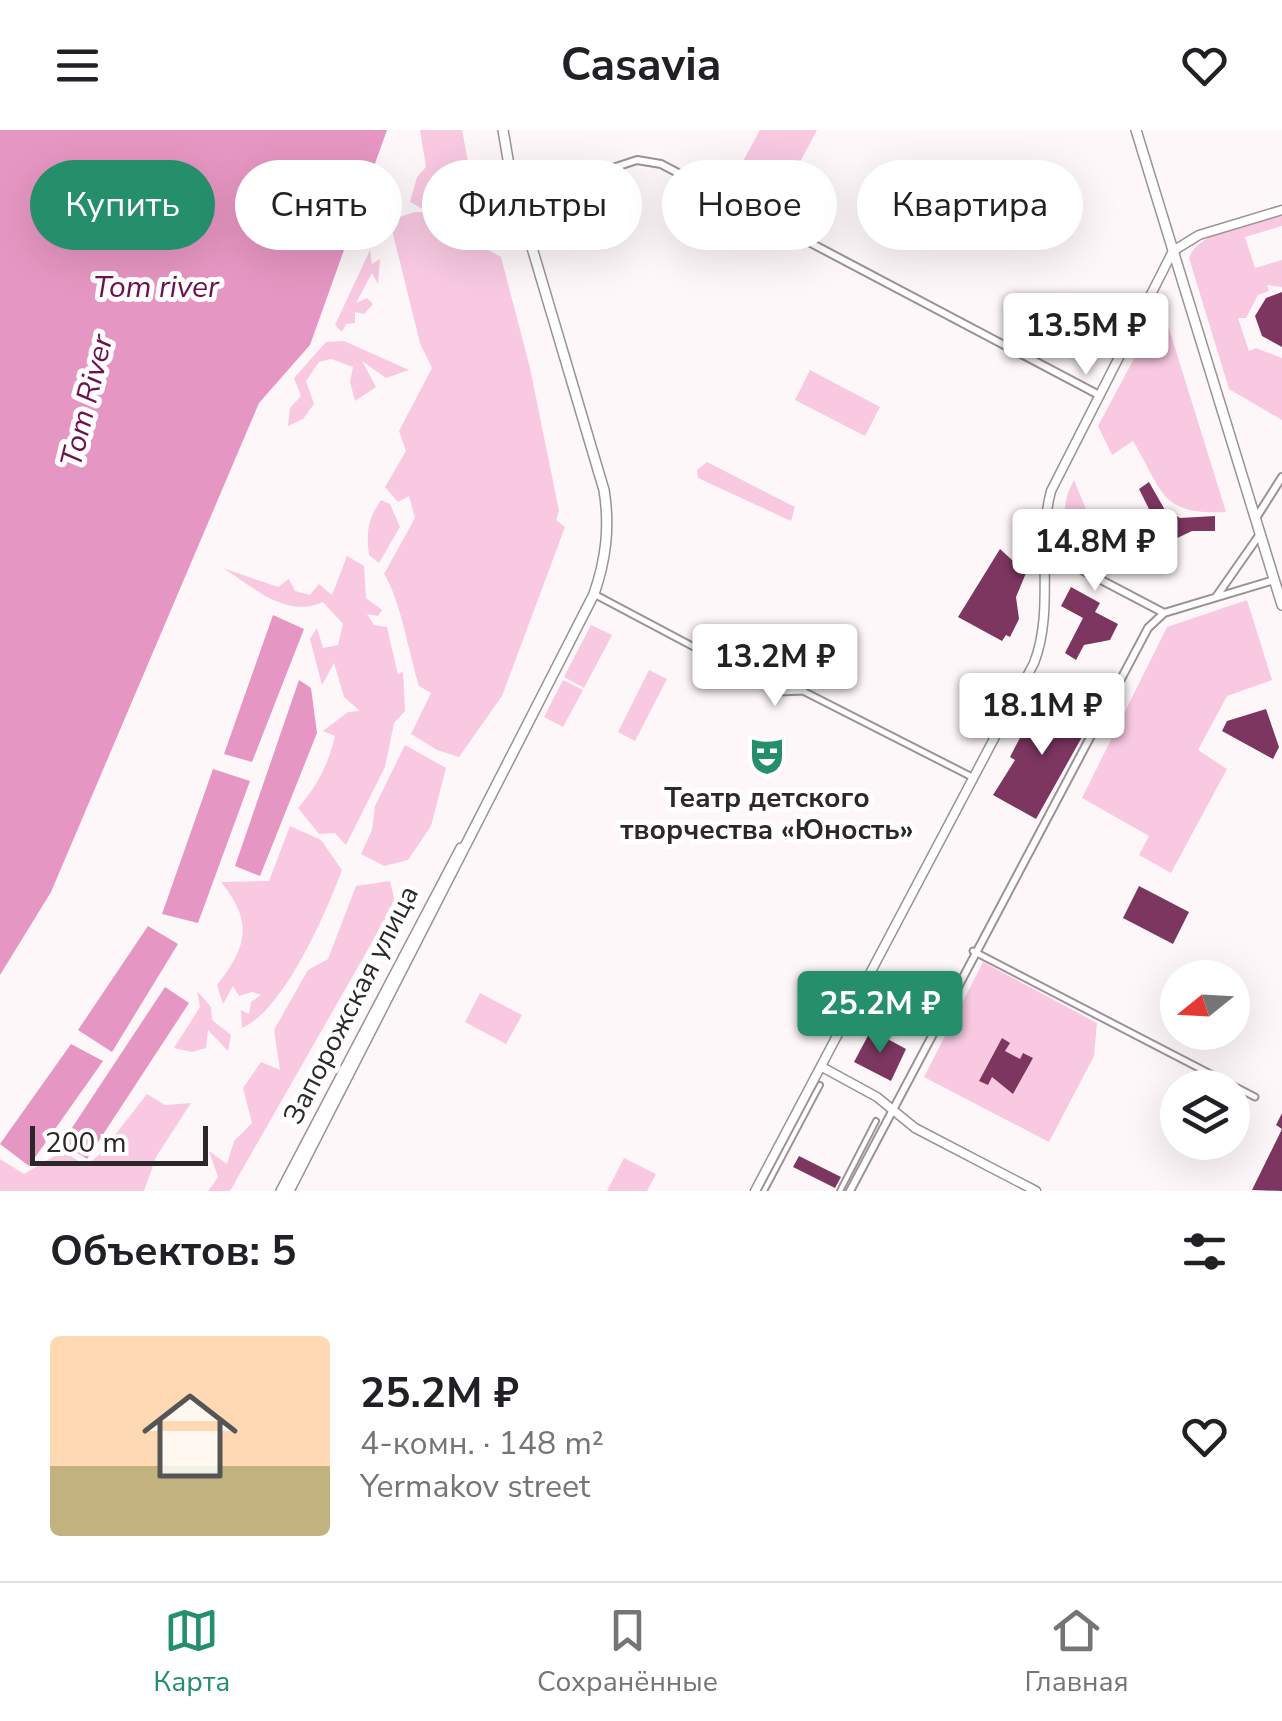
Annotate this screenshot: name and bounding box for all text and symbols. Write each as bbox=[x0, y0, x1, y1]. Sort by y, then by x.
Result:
text: Casavia bbox=[561, 35, 721, 96]
icon: menu bbox=[50, 38, 105, 93]
icon: heart bbox=[1177, 38, 1232, 93]
chip: Купить bbox=[30, 160, 215, 250]
chip: Снять bbox=[235, 160, 402, 250]
chip: Фильтры bbox=[422, 160, 642, 250]
chip: Новое bbox=[662, 160, 837, 250]
chip: Квартира bbox=[857, 160, 1083, 250]
water label: Tom river bbox=[93, 267, 220, 308]
pin: 13.5M ₽ bbox=[994, 293, 1178, 378]
text: 13.5M ₽ bbox=[1025, 304, 1147, 347]
water label: Tom River bbox=[51, 329, 123, 471]
pin: 14.8M ₽ bbox=[1003, 509, 1187, 594]
text: 14.8M ₽ bbox=[1034, 520, 1156, 563]
pin: 13.2M ₽ bbox=[683, 624, 867, 709]
text: 13.2M ₽ bbox=[714, 635, 836, 678]
pin: 18.1M ₽ bbox=[950, 673, 1134, 758]
text: 18.1M ₽ bbox=[981, 684, 1103, 727]
theatre icon: Театр детского творчества «Юность» bbox=[746, 735, 788, 777]
place label: Театр детского творчества «Юность» bbox=[620, 779, 914, 849]
street label: Запорожская улица bbox=[274, 879, 428, 1131]
north arrow bbox=[1160, 960, 1250, 1050]
map controls bbox=[1160, 960, 1250, 1160]
pin: 25.2M ₽ bbox=[788, 971, 972, 1056]
text: 25.2M ₽ bbox=[819, 982, 941, 1025]
button: layers bbox=[1160, 1070, 1250, 1160]
scale bar bbox=[30, 1121, 208, 1166]
text: 200 m bbox=[45, 1124, 127, 1162]
text: Объектов: 5 bbox=[50, 1223, 296, 1280]
icon: filters bbox=[1177, 1224, 1232, 1279]
text: 25.2M ₽ bbox=[360, 1365, 519, 1422]
icon: home bbox=[130, 1376, 250, 1496]
icon: heart bbox=[1177, 1409, 1232, 1464]
text: 4-комн. · 148 m² bbox=[360, 1422, 604, 1465]
text: Yermakov street bbox=[360, 1465, 590, 1508]
tab: Карта bbox=[153, 1603, 230, 1701]
tab: Сохранённые bbox=[537, 1603, 718, 1701]
tab: Главная bbox=[1024, 1603, 1129, 1701]

